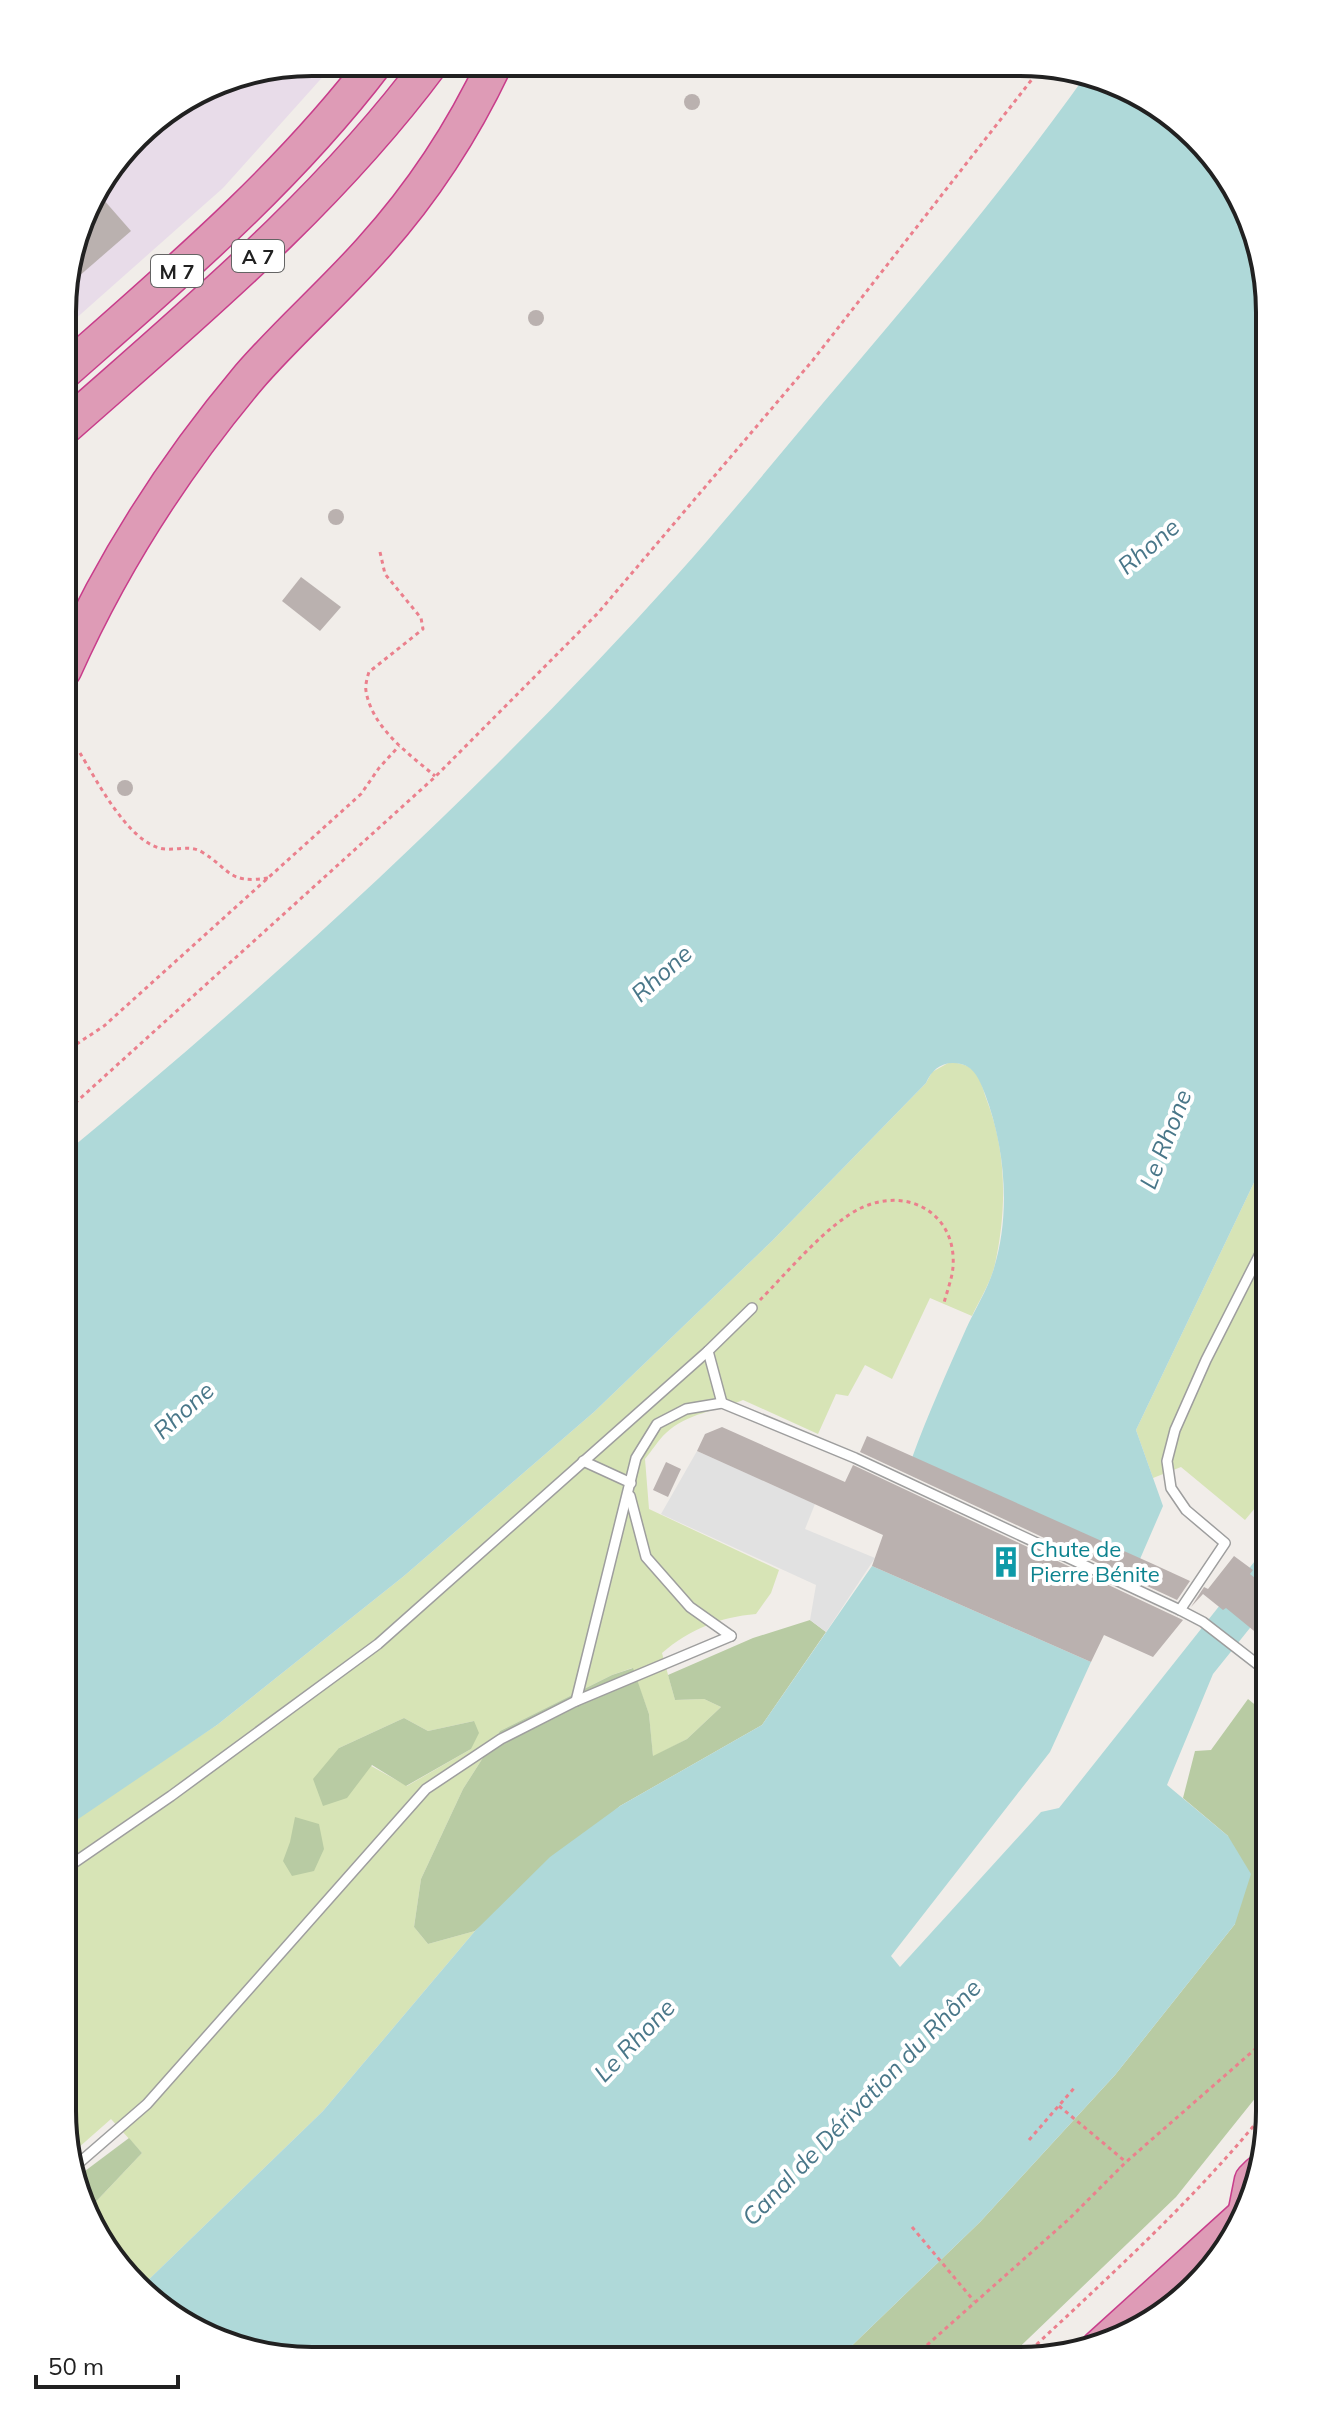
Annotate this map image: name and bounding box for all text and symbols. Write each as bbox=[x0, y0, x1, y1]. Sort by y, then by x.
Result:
road number: A 7 bbox=[232, 240, 284, 272]
road number: M 7 bbox=[151, 255, 203, 287]
water label: Rhone bbox=[1111, 512, 1185, 580]
water label: Rhone bbox=[624, 938, 698, 1008]
water label: Le Rhone bbox=[1132, 1085, 1198, 1193]
water label: Rhone bbox=[146, 1375, 220, 1445]
place label: Chute de Pierre Bénite bbox=[1030, 1535, 1160, 1588]
building icon: Chute de Pierre Bénite bbox=[989, 1545, 1023, 1579]
water label: Canal de Dérivation du Rhône bbox=[735, 1973, 987, 2231]
water label: Le Rhone bbox=[587, 1992, 681, 2088]
scale bar bbox=[36, 2339, 178, 2389]
text: 50 m bbox=[48, 2351, 104, 2381]

